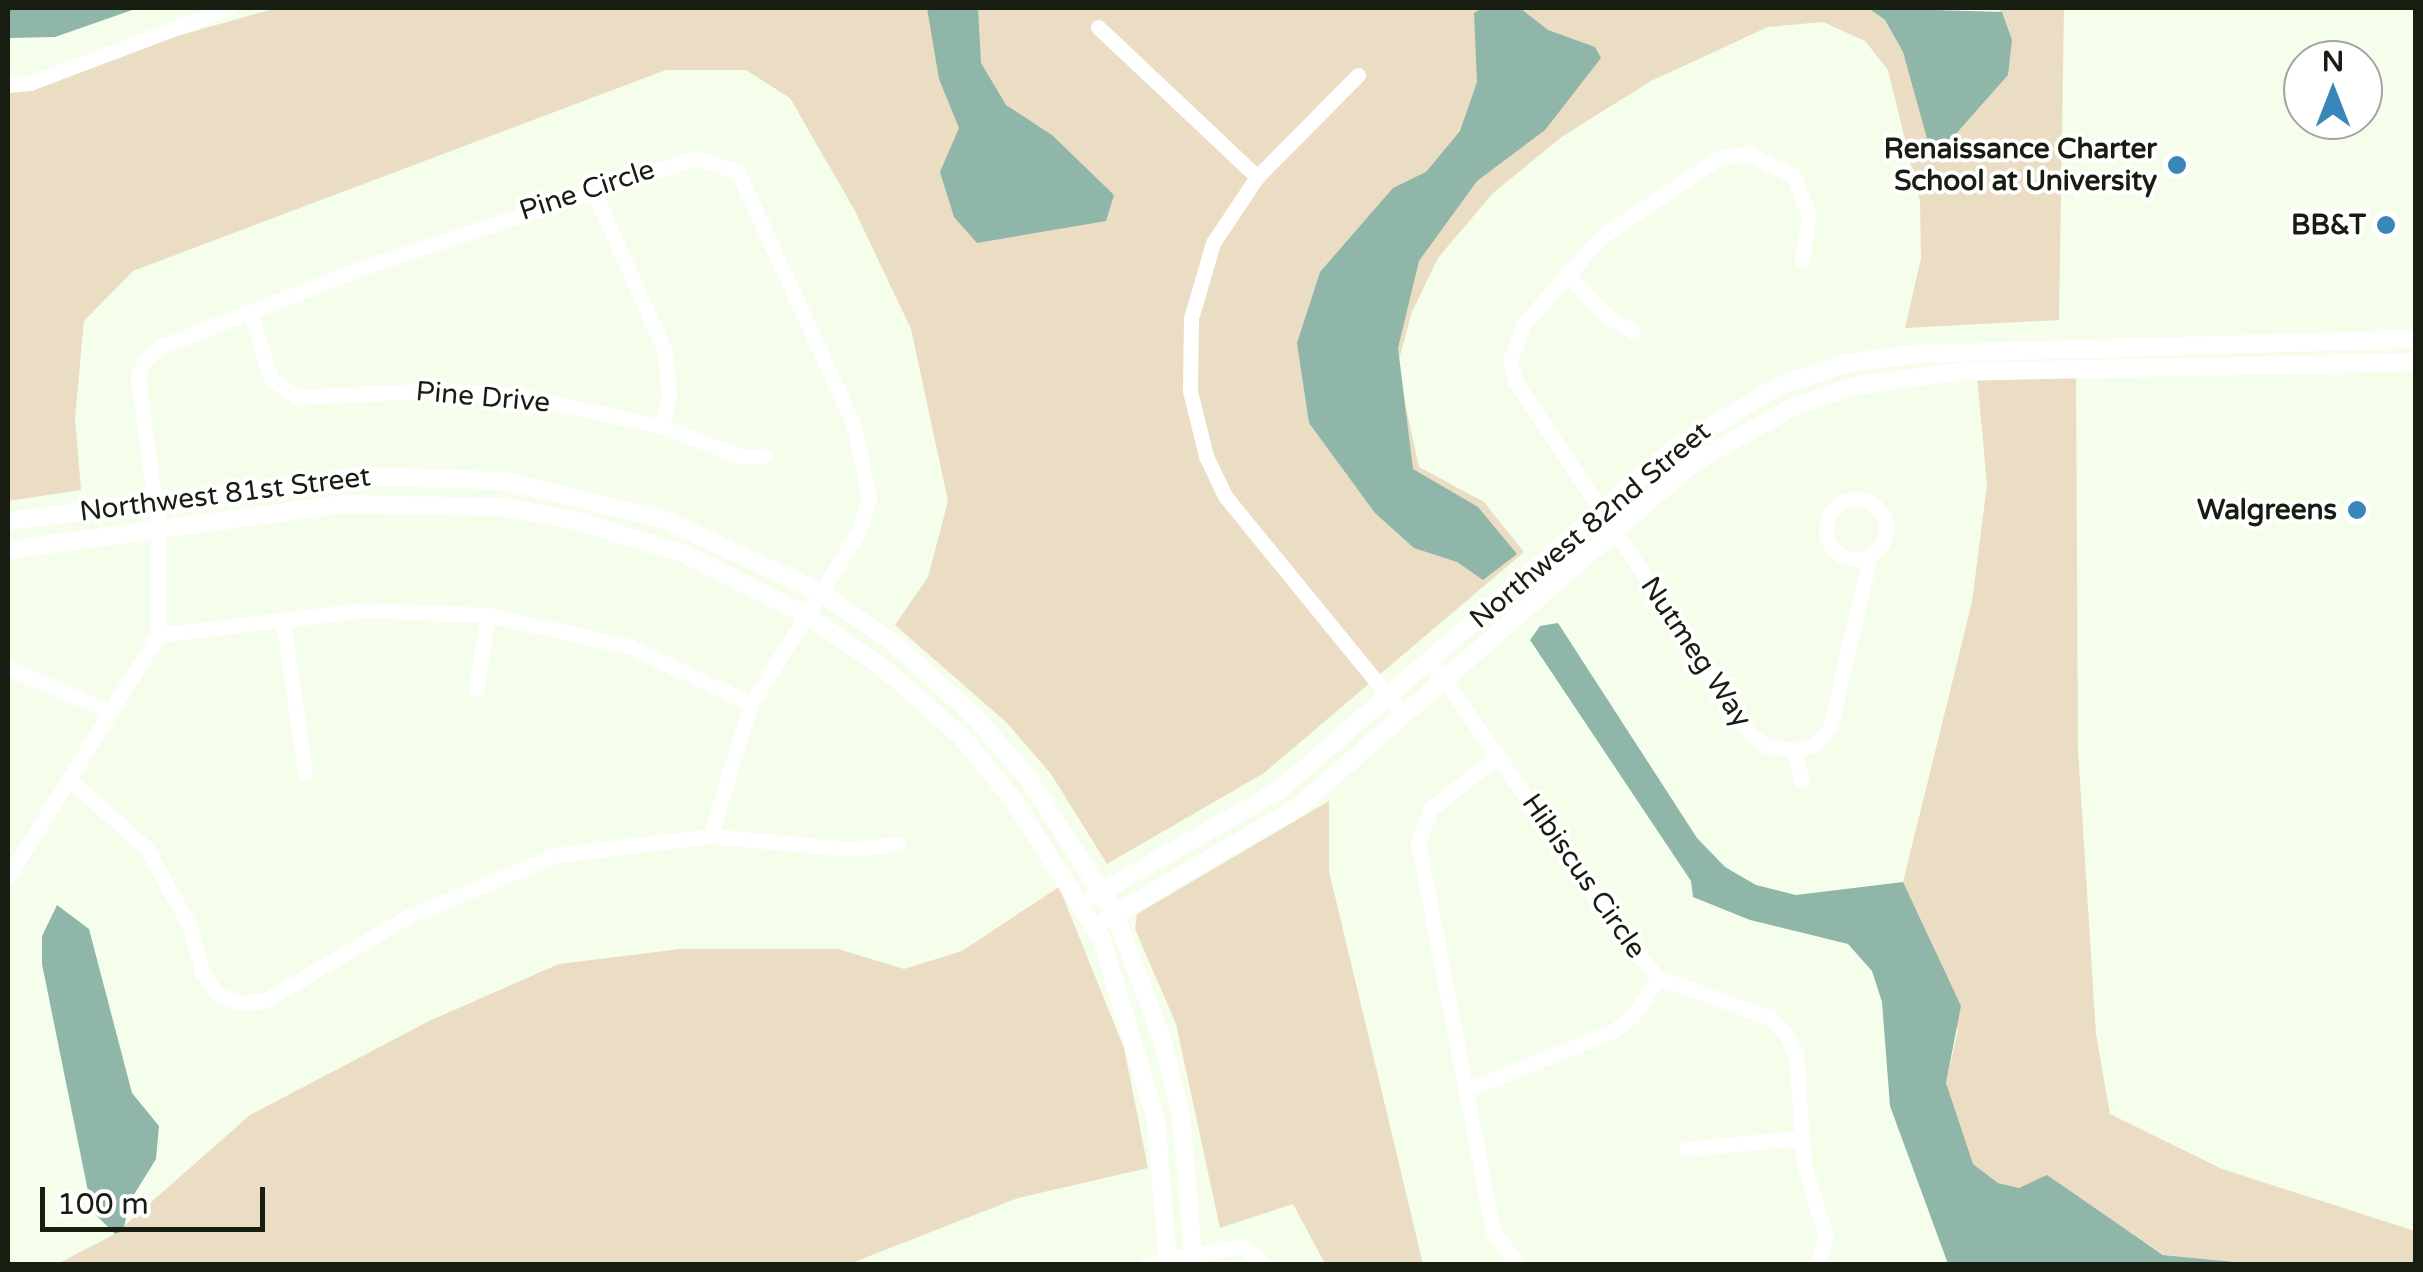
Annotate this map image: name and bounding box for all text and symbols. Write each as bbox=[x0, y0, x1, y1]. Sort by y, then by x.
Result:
north arrow bbox=[2283, 40, 2383, 140]
text: N bbox=[2322, 45, 2344, 79]
place label: Renaissance Charter School at University bbox=[1884, 132, 2157, 198]
street label: Pine Circle bbox=[515, 152, 659, 228]
marker: Renaissance Charter School at University bbox=[2166, 154, 2188, 176]
place label: BB&T bbox=[2291, 208, 2366, 242]
marker: BB&T bbox=[2375, 214, 2397, 236]
street label: Pine Drive bbox=[414, 374, 552, 420]
street label: Northwest 82nd Street bbox=[1463, 415, 1717, 635]
street label: Northwest 81st Street bbox=[78, 459, 372, 529]
place label: Walgreens bbox=[2197, 493, 2337, 527]
marker: Walgreens bbox=[2346, 499, 2368, 521]
street label: Nutmeg Way bbox=[1633, 570, 1759, 734]
street label: Hibiscus Circle bbox=[1515, 787, 1653, 965]
scale bar bbox=[45, 1167, 270, 1229]
text: 100 m bbox=[57, 1186, 149, 1223]

